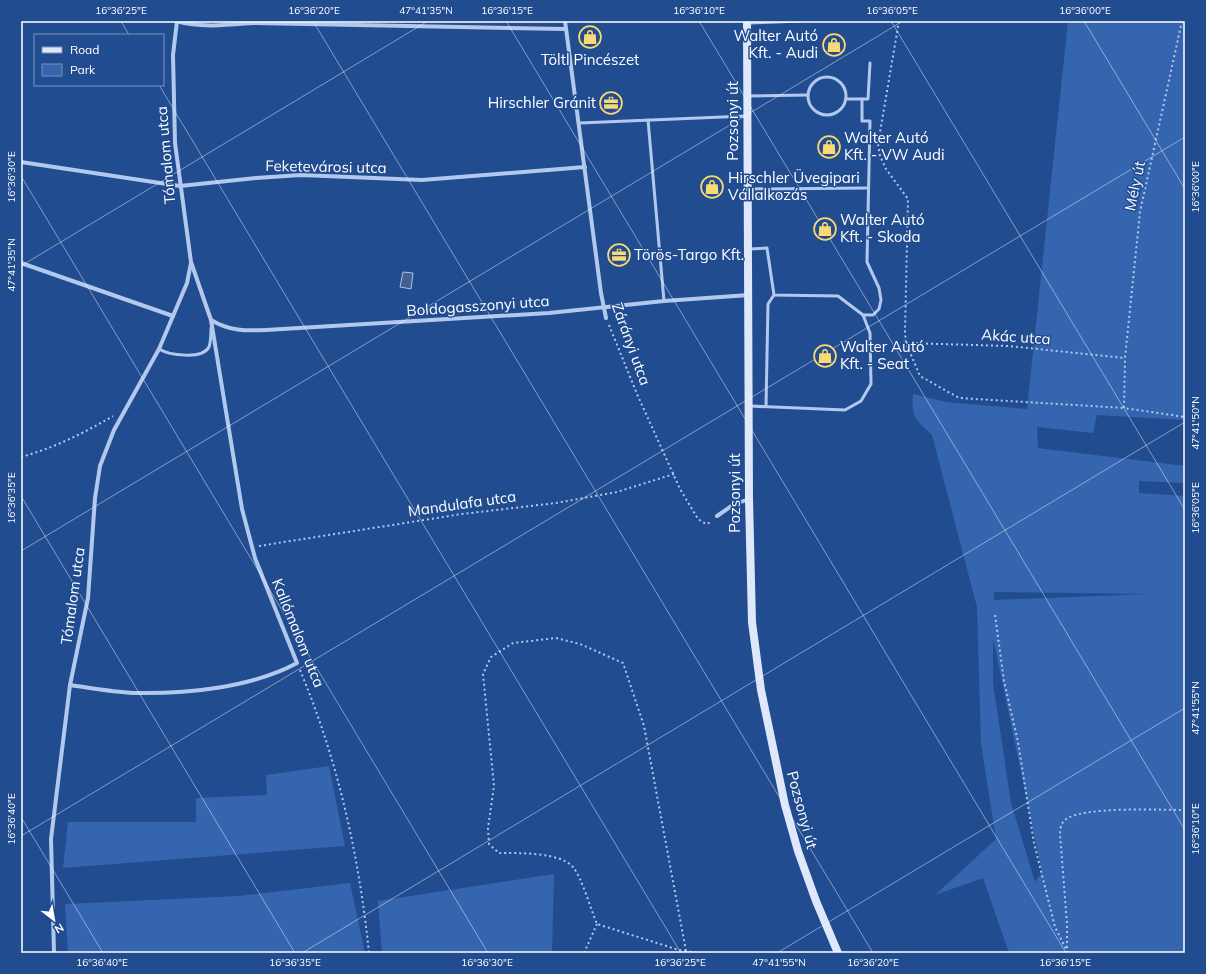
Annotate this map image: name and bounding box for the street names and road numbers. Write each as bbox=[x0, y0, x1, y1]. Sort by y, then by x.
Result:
street label: Pozsonyi út bbox=[723, 81, 742, 161]
street label: Tómalom utca bbox=[152, 105, 179, 205]
street label: Feketevárosi utca bbox=[265, 156, 387, 177]
street label: Mély út bbox=[1120, 159, 1149, 213]
street label: Boldogasszonyi utca bbox=[406, 291, 550, 320]
street label: Zárányi utca bbox=[608, 300, 655, 388]
street label: Akác utca bbox=[981, 325, 1051, 348]
street label: Pozsonyi út bbox=[725, 453, 744, 533]
street label: Mandulafa utca bbox=[407, 487, 517, 520]
street label: Tómalom utca bbox=[56, 546, 89, 646]
street label: Kallómalom utca bbox=[268, 576, 329, 690]
street label: Pozsonyi út bbox=[783, 769, 822, 851]

